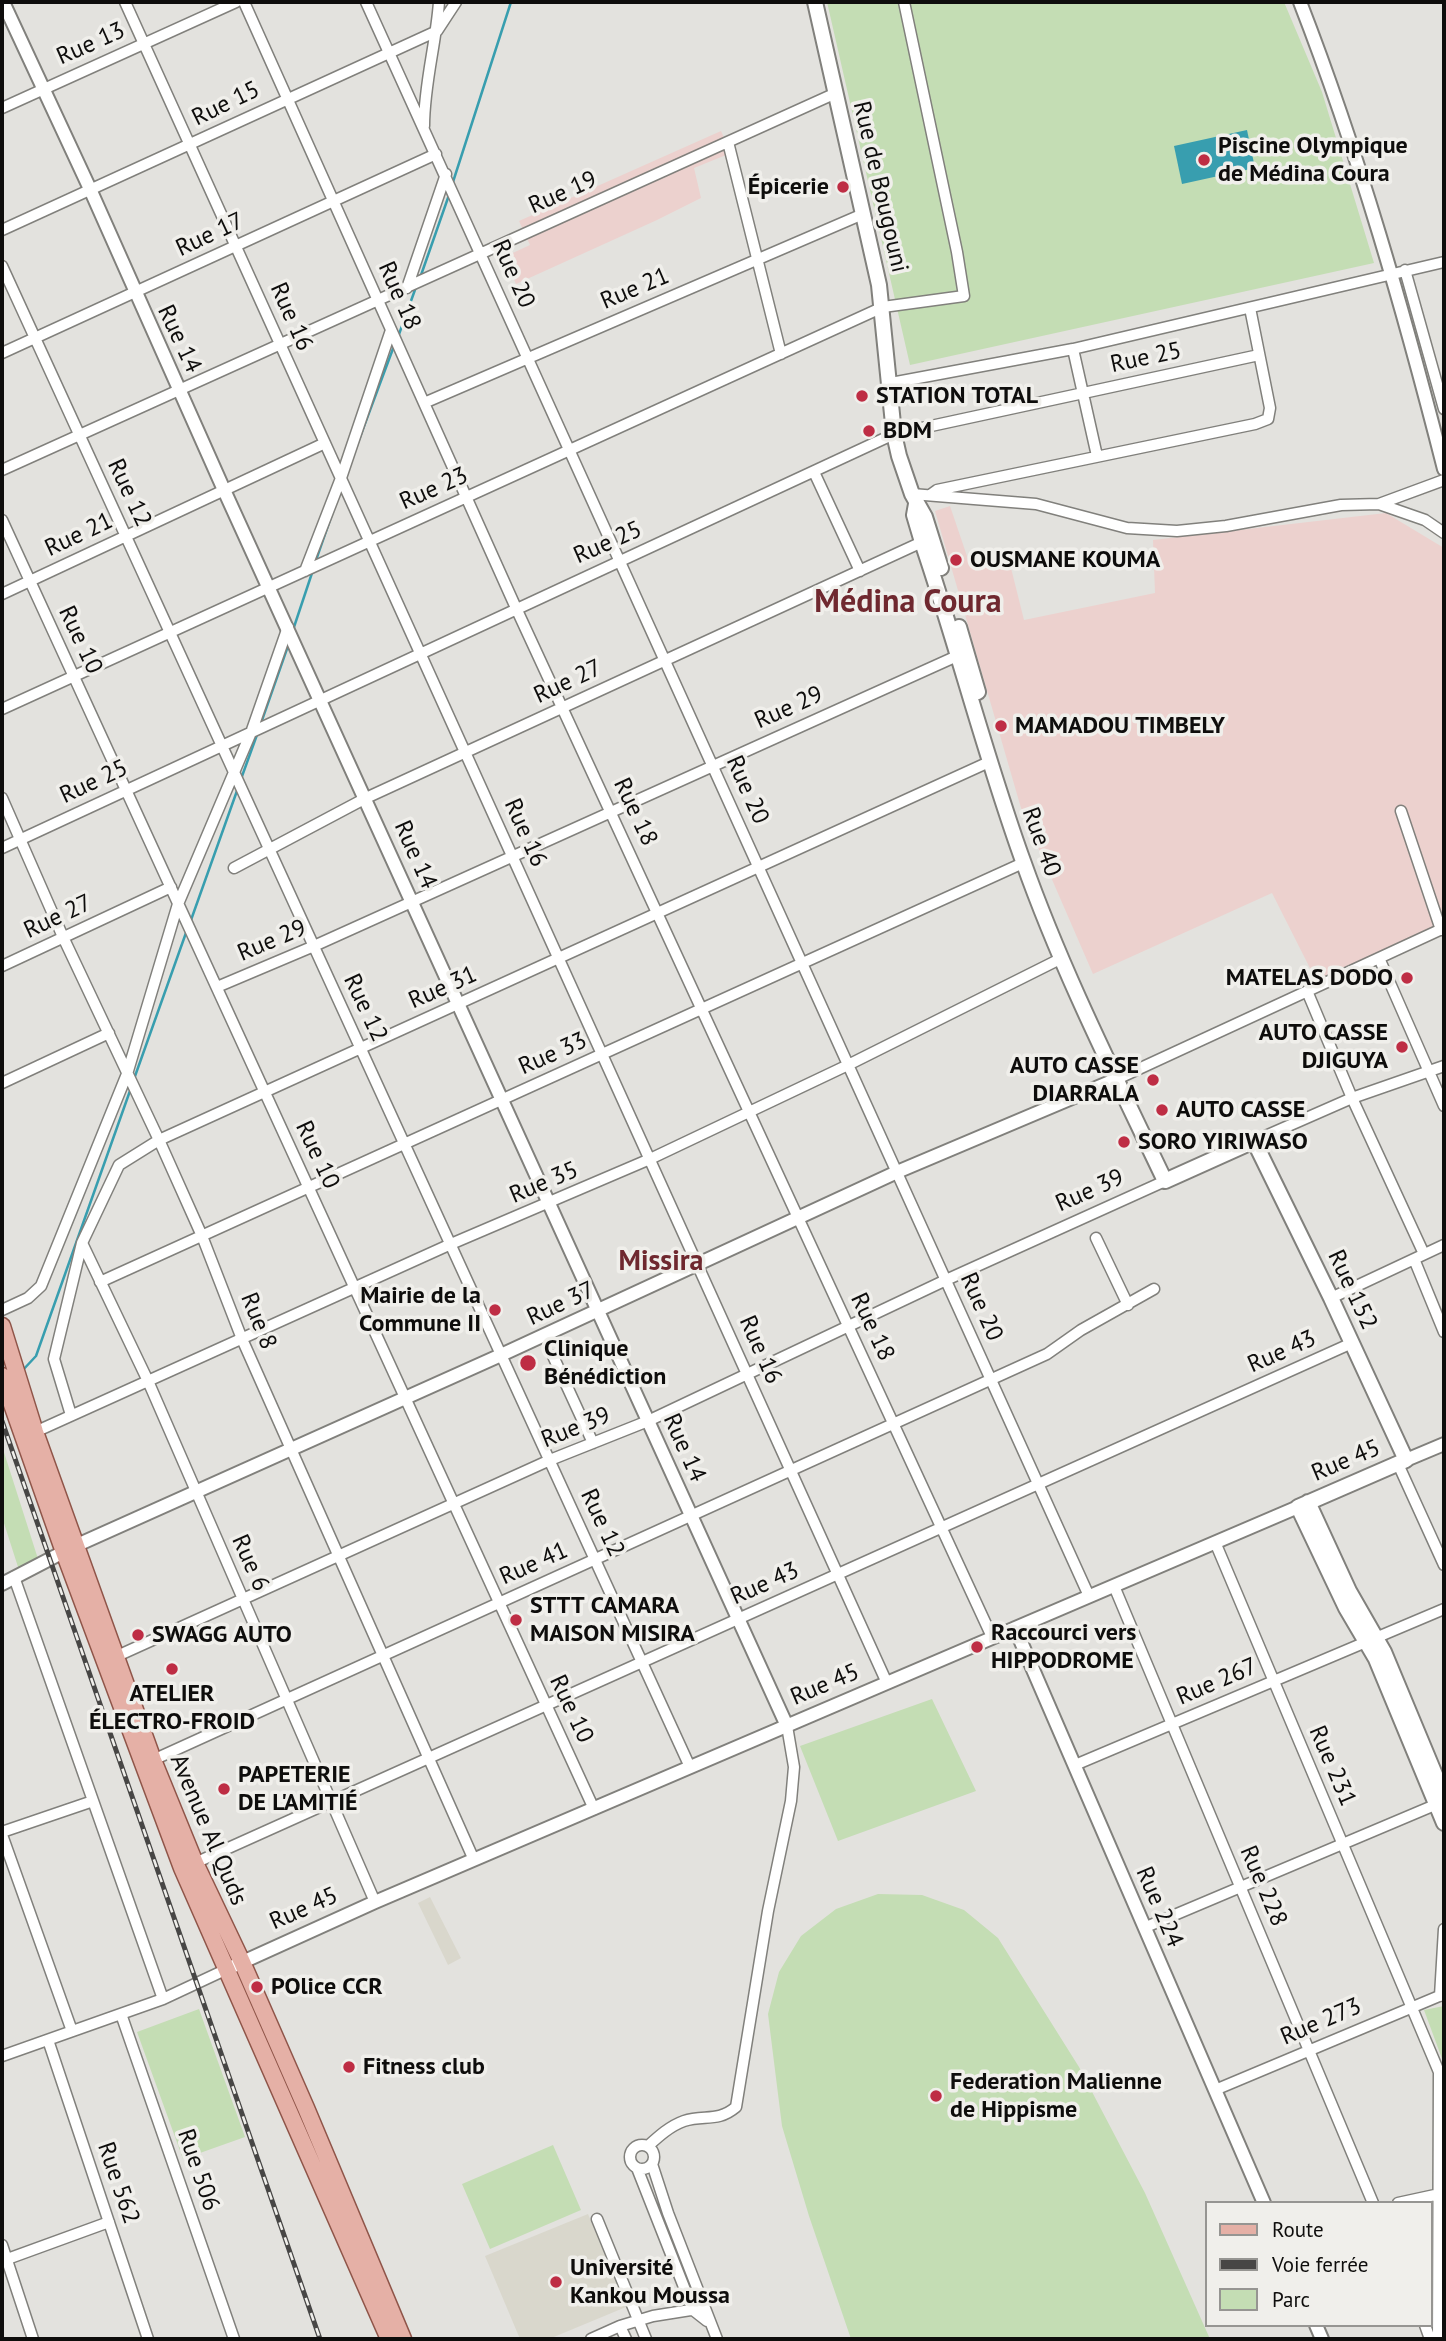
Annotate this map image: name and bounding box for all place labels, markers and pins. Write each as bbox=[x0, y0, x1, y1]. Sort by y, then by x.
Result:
place label: Piscine Olympique de Médina Coura bbox=[1218, 132, 1408, 188]
marker: Piscine Olympique de Médina Coura bbox=[1196, 152, 1212, 168]
place label: Épicerie bbox=[748, 173, 829, 201]
marker: Épicerie bbox=[835, 179, 851, 195]
place label: STATION TOTAL bbox=[876, 382, 1038, 410]
marker: STATION TOTAL bbox=[854, 388, 870, 404]
place label: BDM bbox=[883, 417, 932, 445]
marker: BDM bbox=[861, 423, 877, 439]
place label: OUSMANE KOUMA bbox=[970, 546, 1160, 574]
marker: OUSMANE KOUMA bbox=[948, 552, 964, 568]
place label: MAMADOU TIMBELY bbox=[1015, 712, 1225, 740]
marker: MAMADOU TIMBELY bbox=[993, 718, 1009, 734]
place label: MATELAS DODO bbox=[1226, 964, 1393, 992]
marker: MATELAS DODO bbox=[1399, 970, 1415, 986]
place label: AUTO CASSE DJIGUYA bbox=[1259, 1019, 1388, 1075]
marker: AUTO CASSE DJIGUYA bbox=[1394, 1039, 1410, 1055]
place label: AUTO CASSE DIARRALA bbox=[1010, 1052, 1139, 1108]
marker: AUTO CASSE DIARRALA bbox=[1145, 1072, 1161, 1088]
place label: AUTO CASSE bbox=[1176, 1096, 1305, 1124]
marker: AUTO CASSE bbox=[1154, 1102, 1170, 1118]
place label: SORO YIRIWASO bbox=[1138, 1128, 1308, 1156]
marker: SORO YIRIWASO bbox=[1116, 1134, 1132, 1150]
place label: Mairie de la Commune II bbox=[359, 1282, 481, 1338]
marker: Mairie de la Commune II bbox=[487, 1302, 503, 1318]
place label: Clinique Bénédiction bbox=[544, 1335, 666, 1391]
marker: Clinique Bénédiction bbox=[518, 1353, 538, 1373]
place label: STTT CAMARA MAISON MISIRA bbox=[530, 1592, 695, 1648]
marker: STTT CAMARA MAISON MISIRA bbox=[508, 1612, 524, 1628]
place label: Raccourci vers HIPPODROME bbox=[991, 1619, 1136, 1675]
place label: SWAGG AUTO bbox=[152, 1621, 292, 1649]
marker: SWAGG AUTO bbox=[130, 1627, 146, 1643]
marker: Raccourci vers HIPPODROME bbox=[969, 1639, 985, 1655]
marker: ATELIER ÉLECTRO-FROID bbox=[164, 1661, 180, 1677]
place label: ATELIER ÉLECTRO-FROID bbox=[89, 1680, 255, 1736]
place label: PAPETERIE DE L'AMITIÉ bbox=[238, 1761, 358, 1817]
marker: PAPETERIE DE L'AMITIÉ bbox=[216, 1781, 232, 1797]
place label: POlice CCR bbox=[271, 1973, 383, 2001]
marker: POlice CCR bbox=[249, 1979, 265, 1995]
place label: Fitness club bbox=[363, 2053, 485, 2081]
marker: Fitness club bbox=[341, 2059, 357, 2075]
place label: Federation Malienne de Hippisme bbox=[950, 2068, 1162, 2124]
marker: Federation Malienne de Hippisme bbox=[928, 2088, 944, 2104]
place label: Université Kankou Moussa bbox=[570, 2254, 730, 2310]
marker: Université Kankou Moussa bbox=[548, 2274, 564, 2290]

